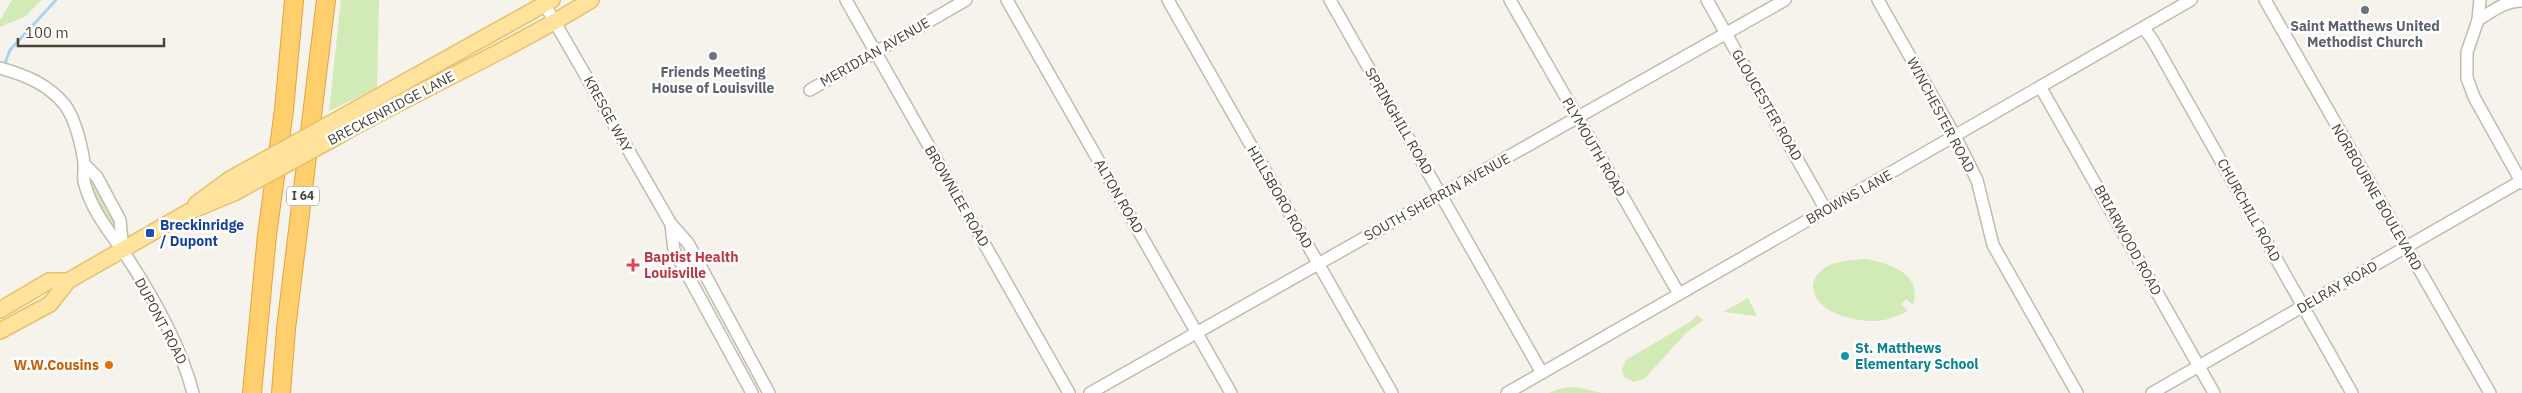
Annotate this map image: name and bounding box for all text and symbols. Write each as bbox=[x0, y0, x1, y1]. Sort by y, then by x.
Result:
marker: Saint Matthews United Methodist Church bbox=[2359, 4, 2371, 16]
street label: MERIDIAN AVENUE bbox=[817, 13, 933, 91]
scale bar bbox=[18, 15, 164, 47]
place label: Saint Matthews United Methodist Church bbox=[2290, 17, 2440, 51]
text: 100 m bbox=[25, 23, 69, 42]
street label: GLOUCESTER ROAD bbox=[1728, 46, 1806, 164]
marker: Friends Meeting House of Louisville bbox=[707, 50, 719, 62]
street label: WINCHESTER ROAD bbox=[1903, 54, 1979, 176]
place label: Friends Meeting House of Louisville bbox=[652, 63, 775, 97]
street label: SPRINGHILL ROAD bbox=[1361, 64, 1437, 178]
street label: BRECKENRIDGE LANE bbox=[324, 67, 458, 149]
street label: KRESGE WAY bbox=[580, 73, 637, 156]
street label: PLYMOUTH ROAD bbox=[1558, 94, 1630, 200]
street label: NORBOURNE BOULEVARD bbox=[2328, 120, 2426, 274]
street label: BROWNLEE ROAD bbox=[921, 142, 993, 250]
street label: HILLSBORO ROAD bbox=[1243, 142, 1317, 252]
street label: SOUTH SHERRIN AVENUE bbox=[1361, 149, 1513, 245]
street label: CHURCHILL ROAD bbox=[2213, 155, 2285, 265]
street label: ALTON ROAD bbox=[1091, 156, 1147, 236]
street label: BROWNS LANE bbox=[1803, 166, 1895, 228]
street label: BRIARWOOD ROAD bbox=[2090, 182, 2166, 298]
road number: I 64 bbox=[287, 187, 319, 206]
place label: Breckinridge / Dupont bbox=[160, 216, 244, 250]
marker: Breckinridge / Dupont bbox=[144, 227, 156, 239]
place label: Baptist Health Louisville bbox=[644, 248, 739, 282]
street label: DELRAY ROAD bbox=[2293, 257, 2381, 317]
marker: Baptist Health Louisville bbox=[626, 258, 640, 272]
street label: DUPONT ROAD bbox=[131, 275, 191, 367]
place label: St. Matthews Elementary School bbox=[1855, 339, 1979, 373]
marker: St. Matthews Elementary School bbox=[1839, 350, 1851, 362]
place label: W.W.Cousins bbox=[14, 356, 99, 374]
marker: W.W.Cousins bbox=[103, 359, 115, 371]

